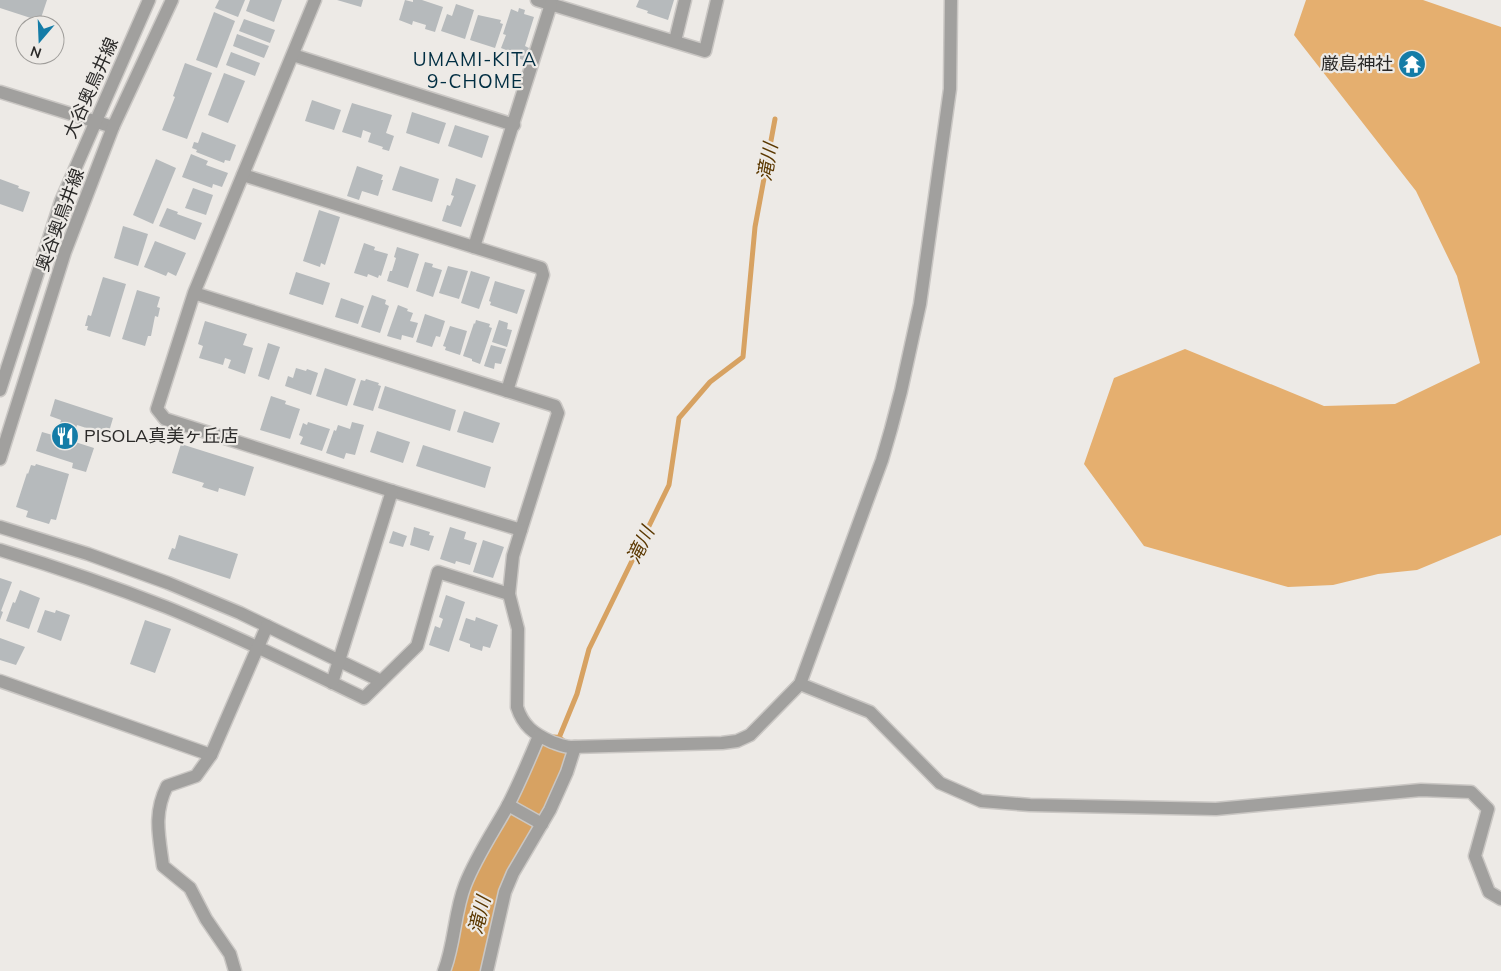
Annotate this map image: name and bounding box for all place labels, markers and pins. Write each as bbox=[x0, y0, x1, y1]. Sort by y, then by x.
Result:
temple icon: 厳島神社 bbox=[1397, 49, 1427, 79]
place label: 厳島神社 bbox=[1321, 52, 1393, 75]
restaurant icon: PISOLA真美ヶ丘店 bbox=[50, 421, 80, 451]
place label: PISOLA真美ヶ丘店 bbox=[84, 424, 238, 447]

